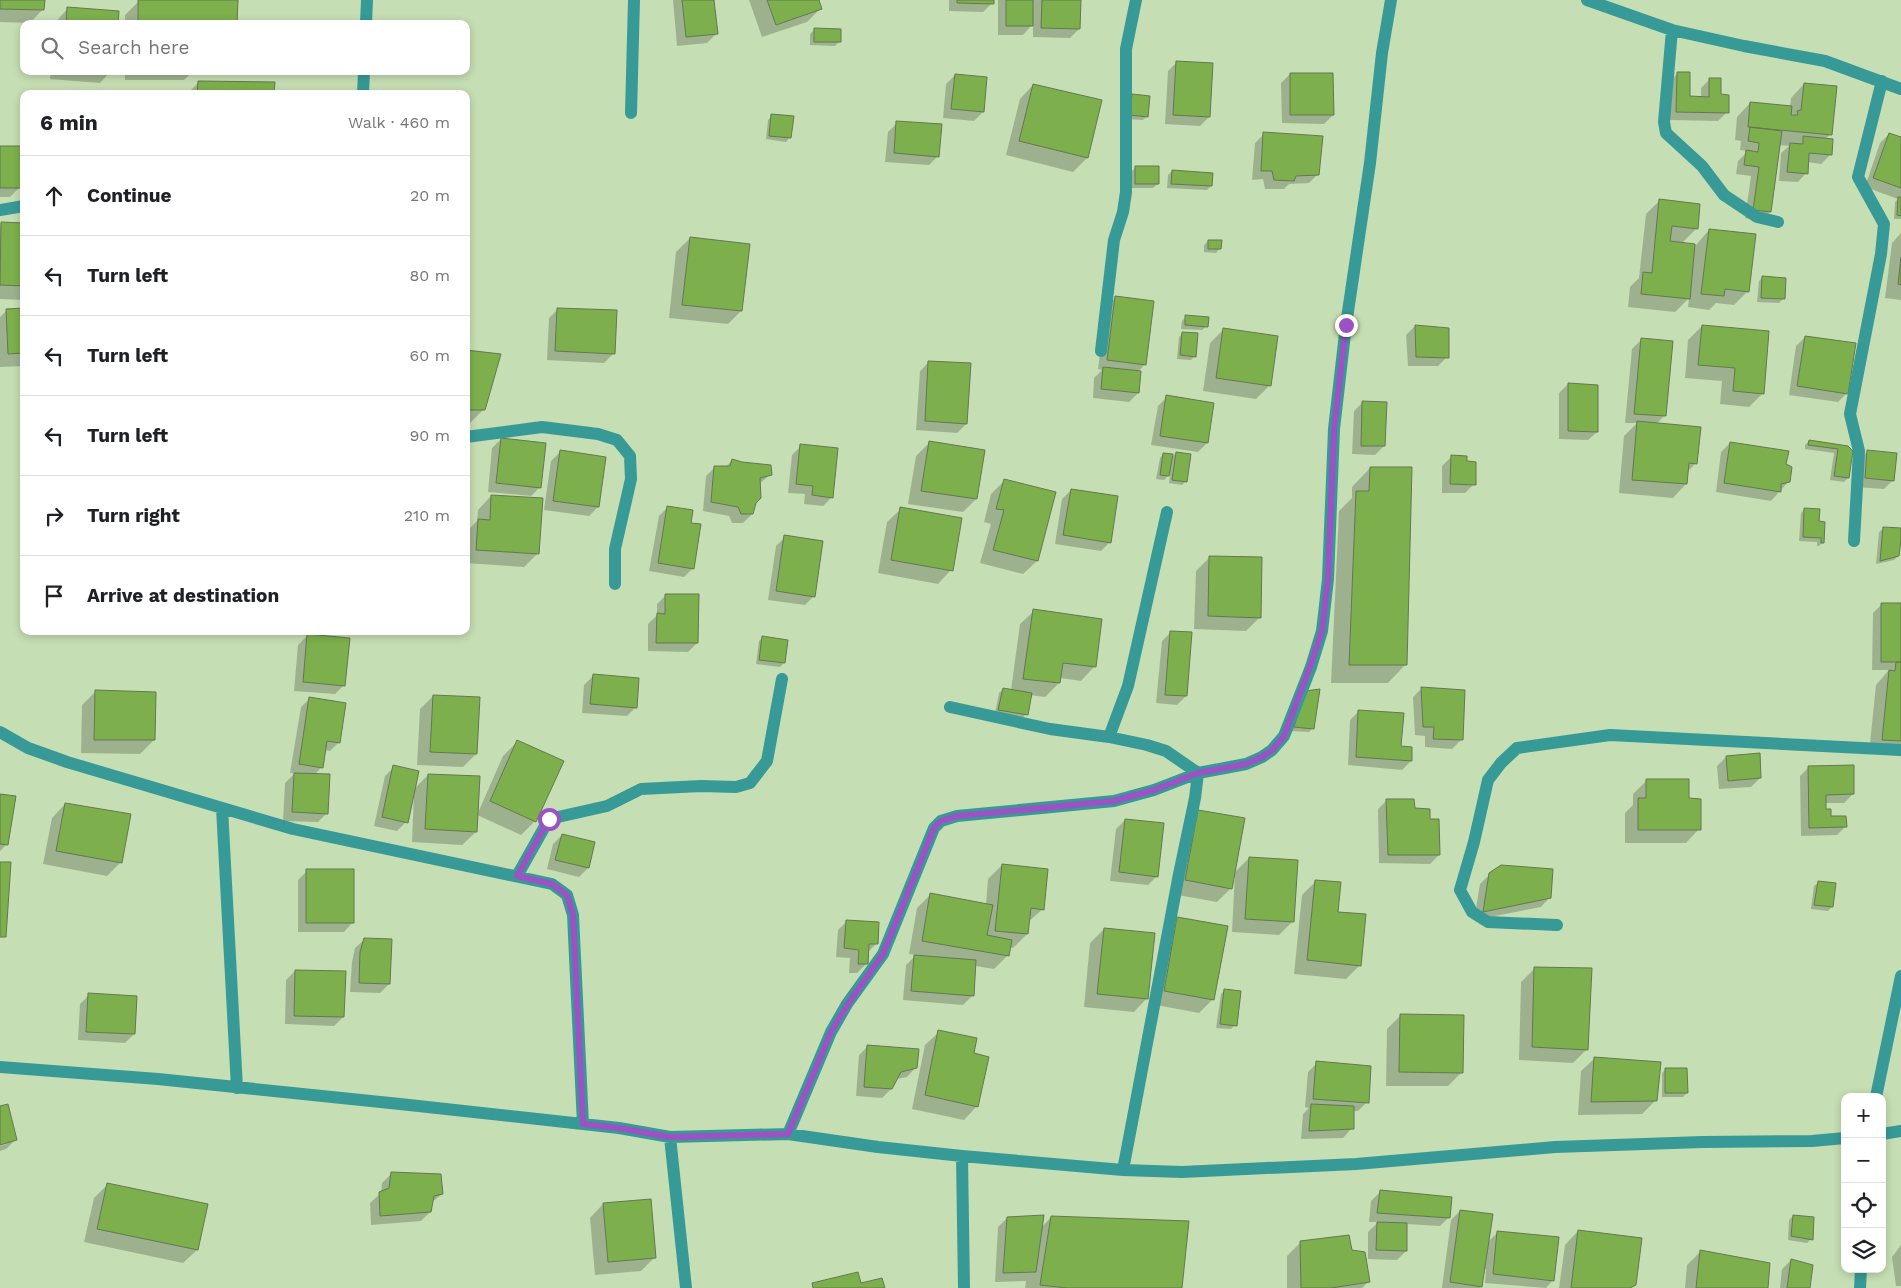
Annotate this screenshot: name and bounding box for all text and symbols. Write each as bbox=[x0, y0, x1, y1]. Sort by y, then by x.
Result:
search box bbox=[20, 20, 470, 75]
icon: search bbox=[38, 34, 66, 62]
text: Search here bbox=[78, 36, 189, 59]
text: 6 min bbox=[40, 110, 98, 135]
text: Walk · 460 m bbox=[348, 113, 450, 132]
icon: ahead bbox=[40, 182, 68, 210]
text: Continue bbox=[87, 184, 171, 207]
text: 20 m bbox=[410, 186, 450, 205]
icon: left bbox=[40, 262, 68, 290]
text: Turn left bbox=[87, 264, 168, 287]
text: 80 m bbox=[409, 266, 450, 285]
route end bbox=[1335, 314, 1358, 337]
icon: left bbox=[40, 342, 68, 370]
text: Turn left bbox=[87, 344, 168, 367]
text: 60 m bbox=[410, 346, 450, 365]
icon: left bbox=[40, 422, 68, 450]
text: Turn left bbox=[87, 424, 168, 447]
text: 90 m bbox=[409, 426, 450, 445]
icon: right bbox=[40, 502, 68, 530]
text: Turn right bbox=[87, 504, 180, 527]
text: 210 m bbox=[404, 506, 450, 525]
icon: arrive bbox=[40, 582, 68, 610]
text: Arrive at destination bbox=[87, 584, 279, 607]
route start bbox=[538, 808, 561, 831]
map controls bbox=[1841, 1093, 1886, 1273]
button: + bbox=[1841, 1093, 1886, 1138]
button: − bbox=[1841, 1138, 1886, 1183]
button: locate bbox=[1841, 1183, 1886, 1228]
button: layers bbox=[1841, 1228, 1886, 1273]

